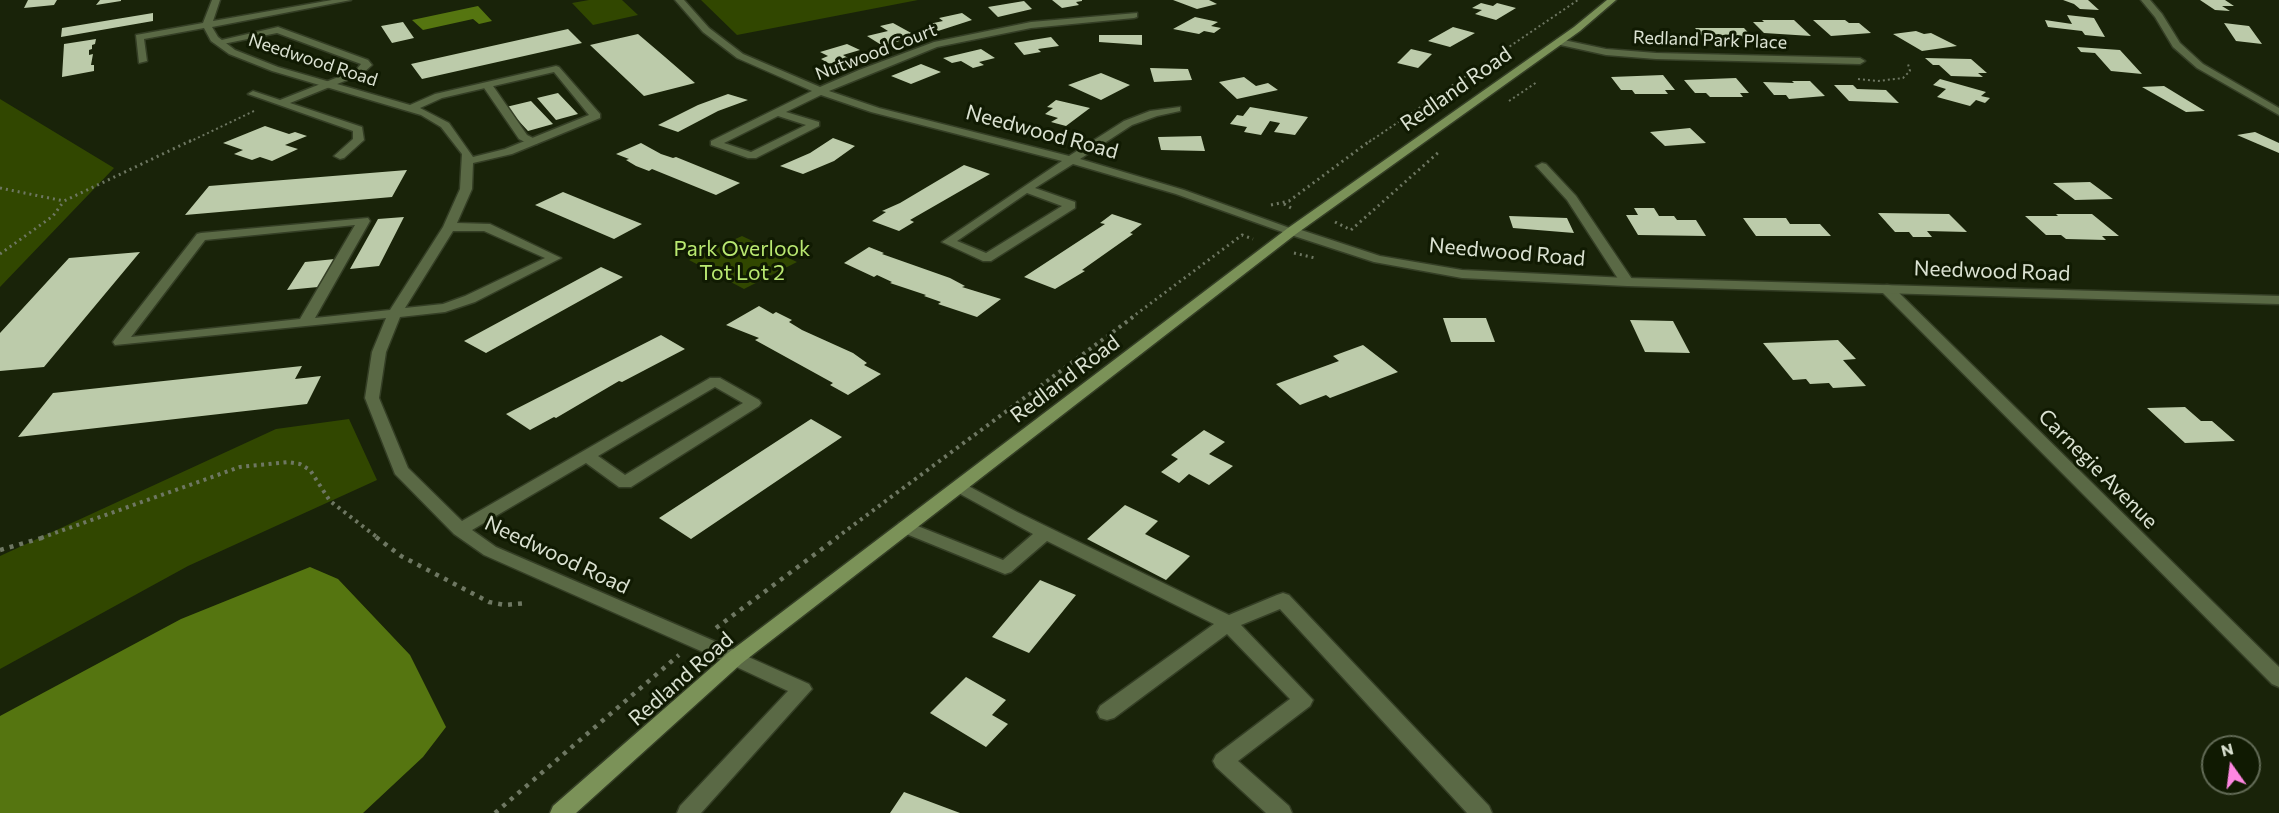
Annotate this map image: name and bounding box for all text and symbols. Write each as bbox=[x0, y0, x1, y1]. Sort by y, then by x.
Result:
street label: Nutwood Court bbox=[812, 19, 940, 85]
street label: Redland Park Place bbox=[1633, 27, 1787, 53]
street label: Needwood Road bbox=[246, 29, 380, 91]
street label: Redland Road bbox=[1395, 41, 1517, 137]
street label: Needwood Road bbox=[963, 100, 1121, 164]
street label: Needwood Road bbox=[1428, 233, 1586, 271]
park label: Park Overlook Tot Lot 2 bbox=[674, 236, 810, 286]
street label: Needwood Road bbox=[1913, 256, 2071, 286]
street label: Redland Road bbox=[1005, 330, 1125, 428]
street label: Carnegie Avenue bbox=[2033, 404, 2163, 534]
street label: Needwood Road bbox=[481, 510, 633, 600]
street label: Redland Road bbox=[624, 627, 738, 731]
north arrow bbox=[2201, 735, 2261, 795]
text: N bbox=[2219, 738, 2235, 760]

